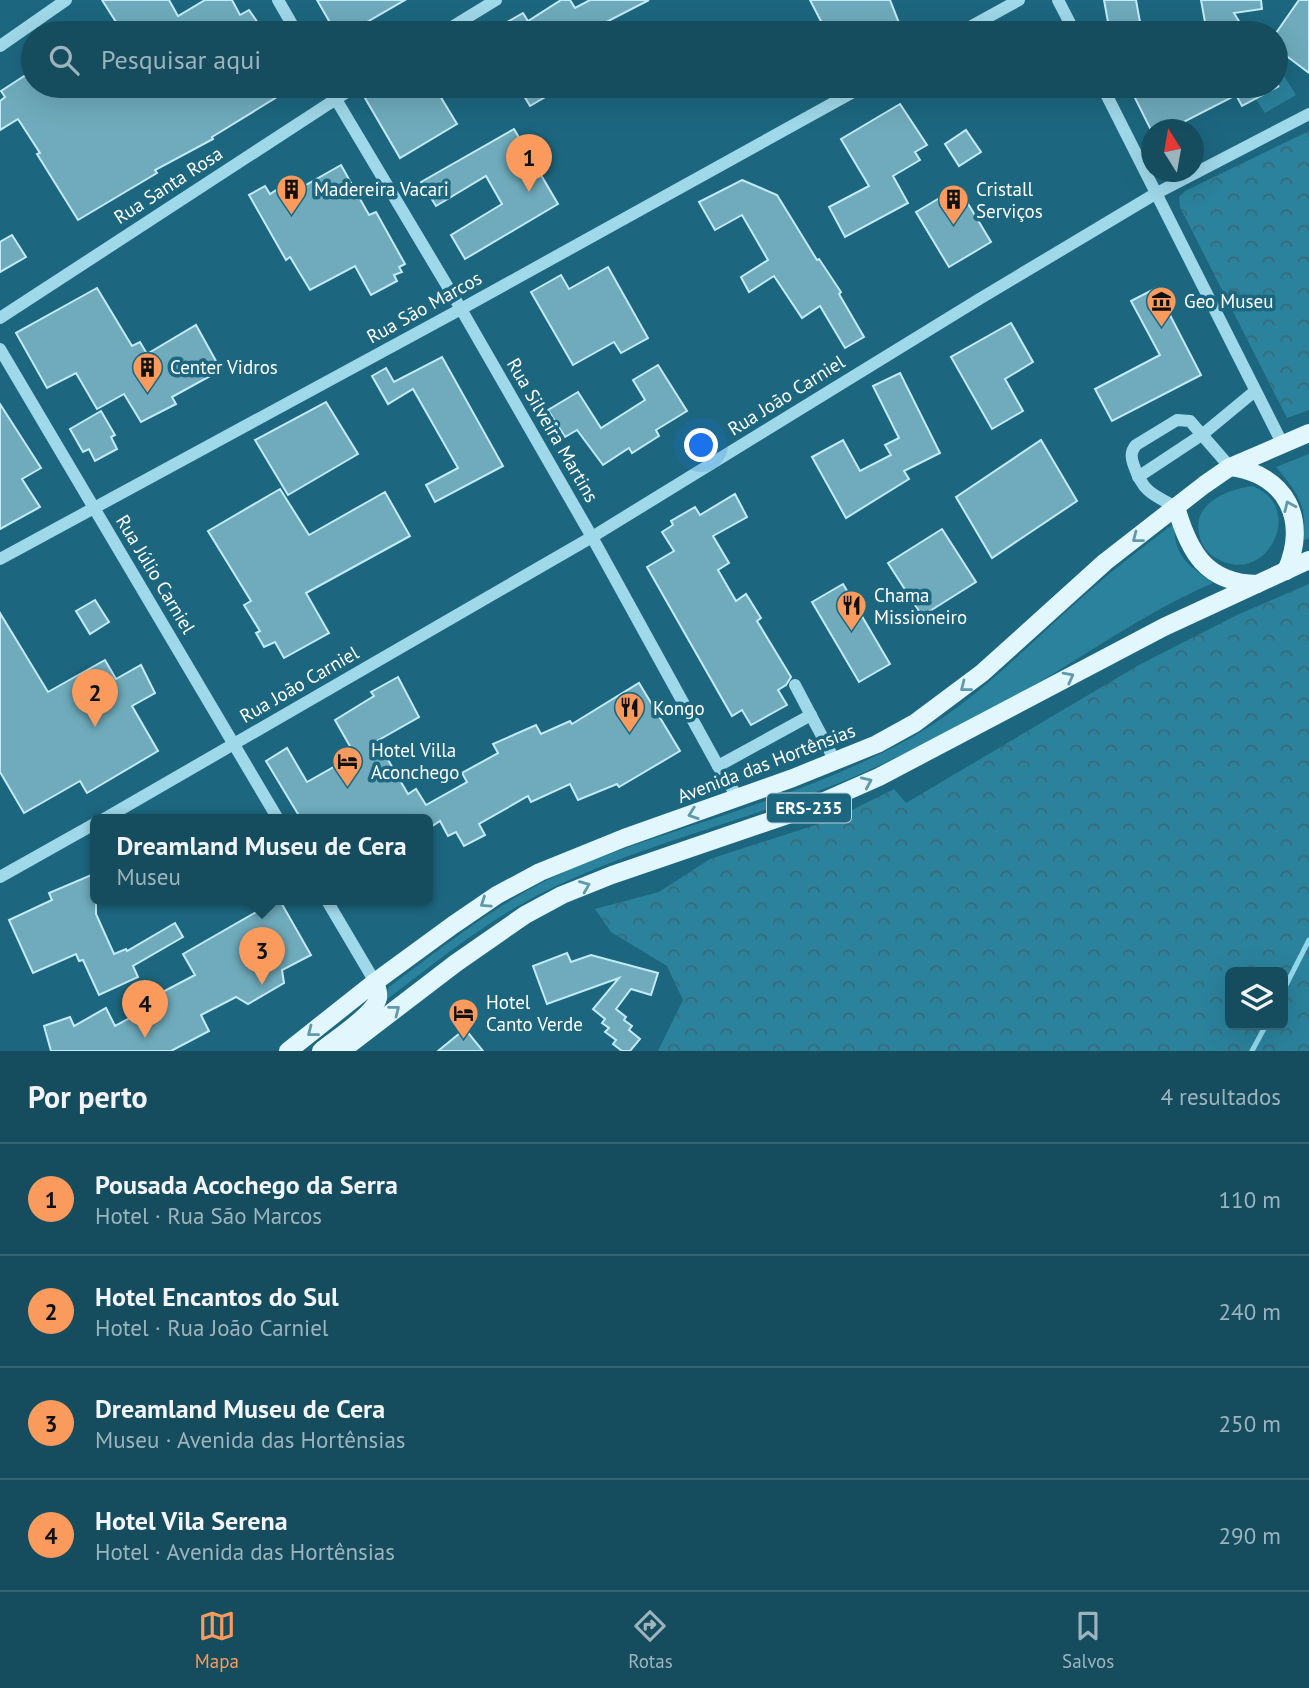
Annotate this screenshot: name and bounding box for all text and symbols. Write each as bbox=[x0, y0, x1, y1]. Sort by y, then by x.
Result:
search box bbox=[21, 21, 1288, 98]
icon: search bbox=[45, 41, 83, 79]
text: Pesquisar aqui bbox=[101, 43, 261, 76]
north arrow bbox=[1141, 119, 1204, 182]
pin: 1 bbox=[506, 134, 552, 192]
street label: Rua Santa Rosa bbox=[109, 141, 227, 229]
building icon: Madereira Vacari bbox=[274, 172, 308, 216]
place label: Madereira Vacari bbox=[314, 177, 449, 201]
place label: Cristall Serviços bbox=[976, 177, 1043, 223]
building icon: Cristall Serviços bbox=[936, 183, 970, 227]
street label: Rua São Marcos bbox=[362, 266, 486, 348]
museum icon: Geo Museu bbox=[1144, 284, 1178, 328]
place label: Geo Museu bbox=[1184, 289, 1274, 313]
street label: Rua João Carniel bbox=[723, 349, 849, 441]
building icon: Center Vidros bbox=[130, 350, 164, 394]
street label: Rua Silveira Martins bbox=[502, 354, 604, 506]
place label: Center Vidros bbox=[170, 355, 278, 379]
your location bbox=[684, 428, 718, 462]
one-way arrow bbox=[1283, 501, 1297, 513]
street label: Rua Júlio Carniel bbox=[111, 510, 201, 638]
one-way arrow bbox=[1132, 529, 1145, 542]
place label: Chama Missioneiro bbox=[874, 583, 967, 629]
restaurant icon: Chama Missioneiro bbox=[834, 589, 868, 633]
street label: Rua João Carniel bbox=[235, 640, 363, 728]
pin: 2 bbox=[72, 669, 118, 727]
one-way arrow bbox=[1062, 672, 1074, 685]
one-way arrow bbox=[960, 678, 973, 691]
restaurant icon: Kongo bbox=[613, 691, 647, 735]
place label: Kongo bbox=[653, 696, 705, 720]
street label: Avenida das Hortênsias bbox=[674, 718, 858, 808]
place label: Hotel Villa Aconchego bbox=[371, 738, 459, 784]
hotel icon: Hotel Villa Aconchego bbox=[331, 744, 365, 788]
one-way arrow bbox=[860, 776, 872, 790]
road number: ERS-235 bbox=[767, 794, 851, 822]
one-way arrow bbox=[688, 806, 700, 820]
popup bbox=[90, 814, 433, 905]
text: Dreamland Museu de Cera bbox=[116, 829, 407, 862]
text: Museu bbox=[116, 862, 181, 891]
one-way arrow bbox=[578, 880, 590, 894]
one-way arrow bbox=[480, 895, 493, 908]
pin: 3 bbox=[239, 927, 285, 985]
map controls bbox=[1225, 967, 1288, 1030]
button: layers bbox=[1225, 967, 1288, 1030]
pin: 4 bbox=[122, 980, 168, 1038]
place label: Hotel Canto Verde bbox=[486, 990, 583, 1036]
hotel icon: Hotel Canto Verde bbox=[446, 996, 480, 1040]
one-way arrow bbox=[388, 1005, 400, 1018]
one-way arrow bbox=[307, 1023, 320, 1036]
text: Por perto bbox=[28, 1077, 148, 1116]
text: 4 resultados bbox=[1160, 1082, 1281, 1111]
text: Pousada Acochego da Serra bbox=[95, 1168, 398, 1201]
text: 1 bbox=[44, 1185, 58, 1214]
text: 110 m bbox=[1219, 1185, 1281, 1214]
text: Hotel · Rua São Marcos bbox=[95, 1201, 322, 1230]
text: Hotel Encantos do Sul bbox=[95, 1280, 339, 1313]
text: 2 bbox=[44, 1297, 58, 1326]
text: 240 m bbox=[1219, 1297, 1281, 1326]
text: Hotel · Rua João Carniel bbox=[95, 1313, 329, 1342]
text: Dreamland Museu de Cera bbox=[95, 1392, 385, 1425]
text: 3 bbox=[44, 1409, 58, 1438]
text: 250 m bbox=[1219, 1409, 1281, 1438]
text: Museu · Avenida das Hortênsias bbox=[95, 1425, 406, 1454]
text: Hotel Vila Serena bbox=[95, 1504, 288, 1537]
text: 4 bbox=[44, 1521, 58, 1550]
text: 290 m bbox=[1219, 1521, 1281, 1550]
text: Hotel · Avenida das Hortênsias bbox=[95, 1537, 395, 1566]
tab: Mapa bbox=[195, 1607, 239, 1673]
tab: Rotas bbox=[628, 1607, 673, 1673]
tab: Salvos bbox=[1062, 1607, 1114, 1673]

